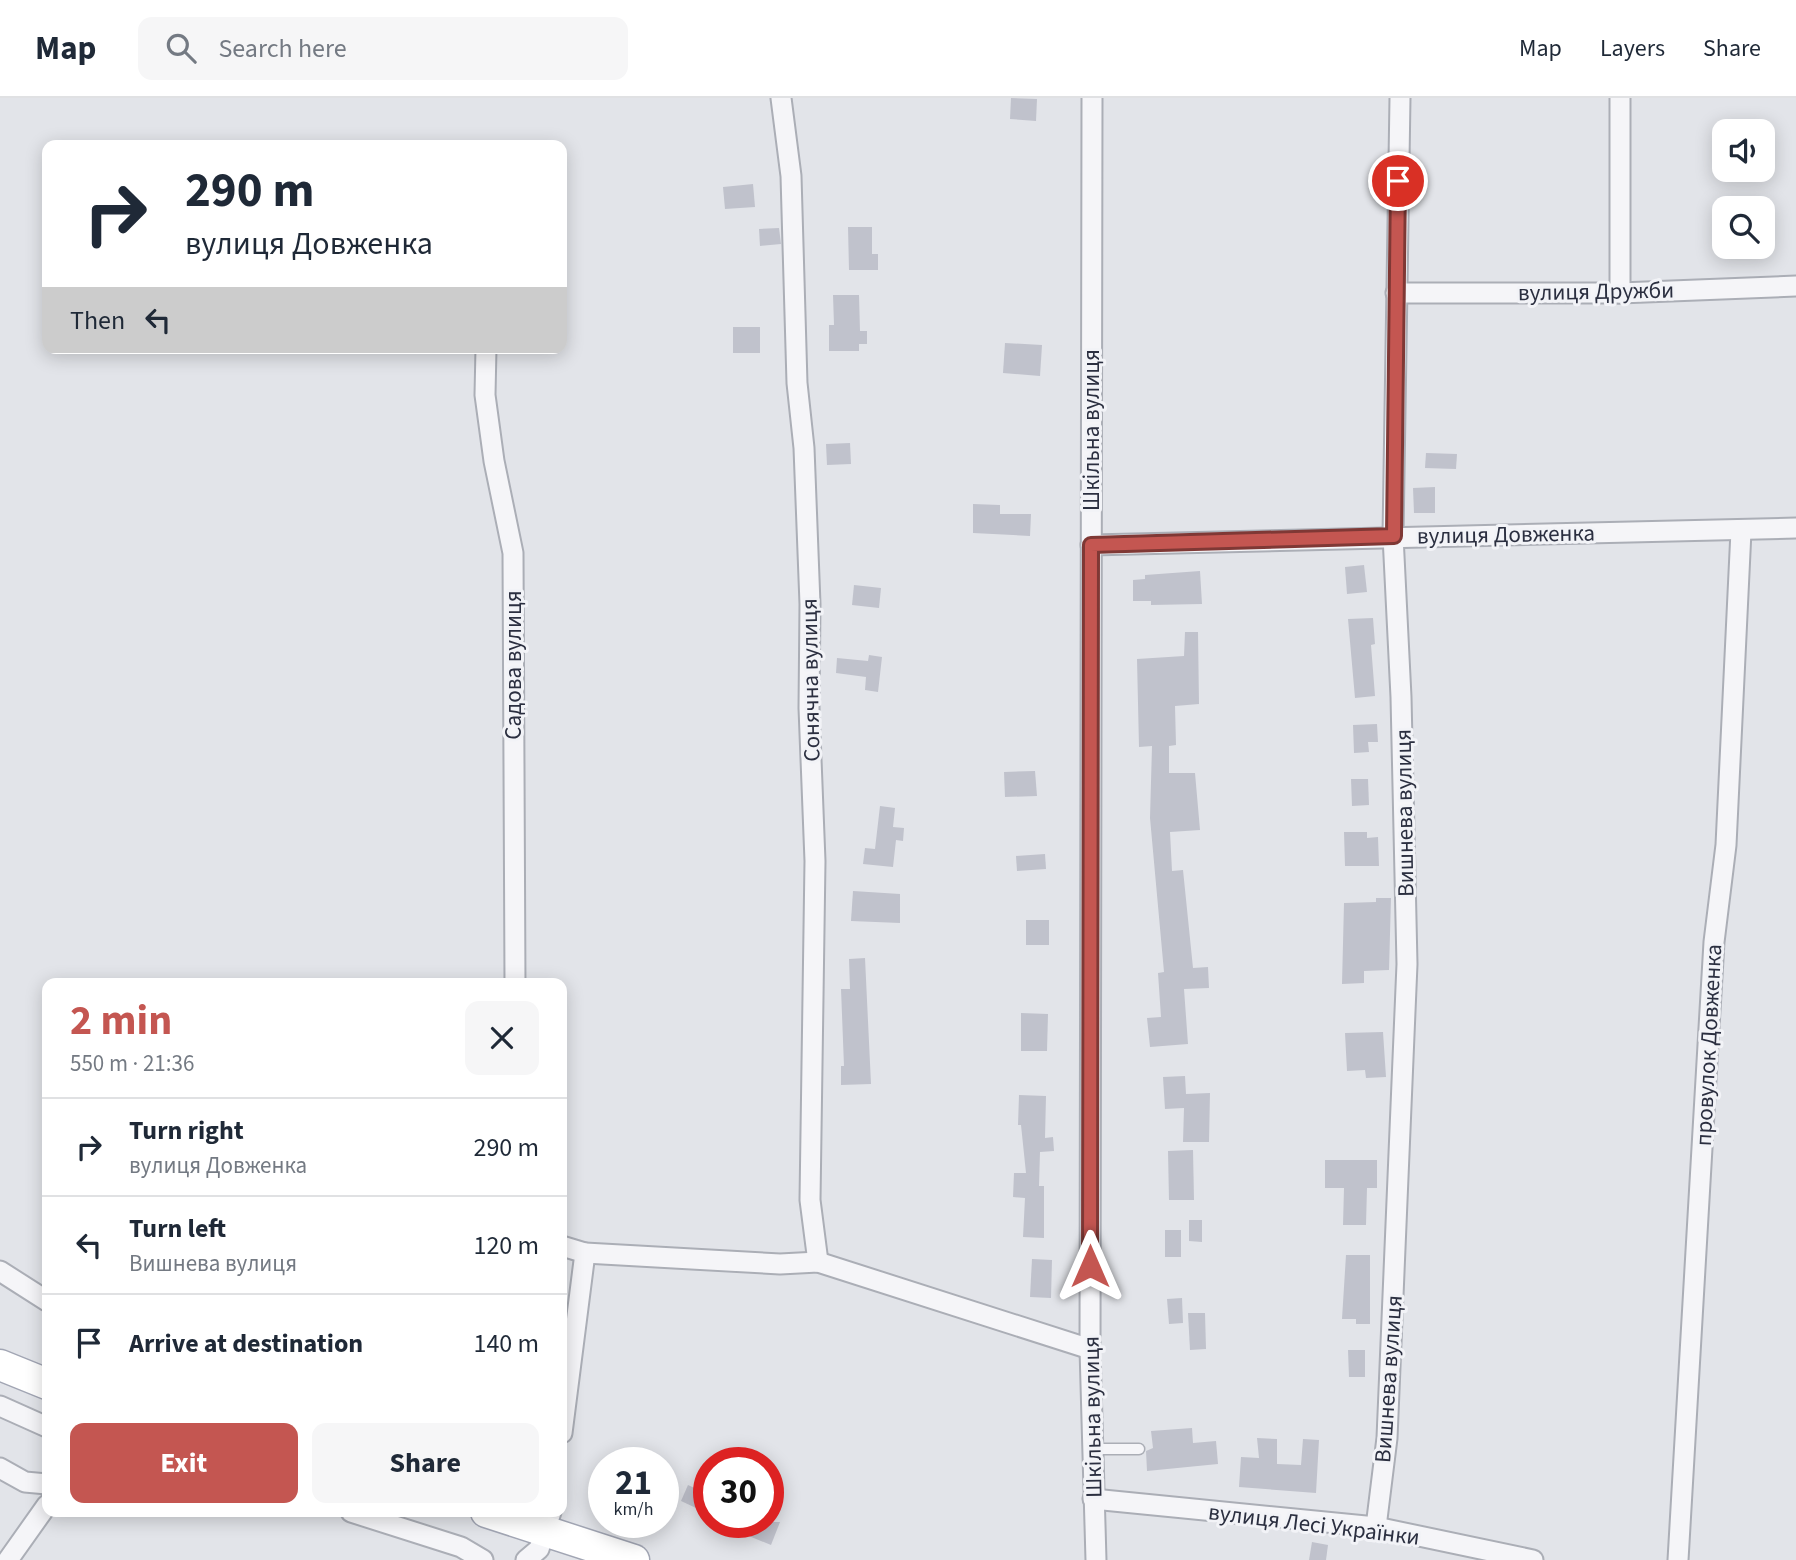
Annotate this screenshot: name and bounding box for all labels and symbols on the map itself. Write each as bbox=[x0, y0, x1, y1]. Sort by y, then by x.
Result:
pin bbox=[1368, 151, 1428, 211]
street label: вулиця Дружби bbox=[1518, 274, 1674, 309]
street label: Шкільна вулиця bbox=[1075, 349, 1108, 511]
street label: вулиця Довженка bbox=[1417, 516, 1595, 553]
street label: Садова вулиця bbox=[497, 590, 530, 740]
street label: Сонячна вулиця bbox=[793, 598, 828, 762]
street label: Вишнева вулиця bbox=[1387, 729, 1422, 897]
street label: провулок Довженка bbox=[1687, 943, 1730, 1147]
position arrow bbox=[1053, 1229, 1127, 1303]
street label: Вишнева вулиця bbox=[1366, 1294, 1411, 1464]
street label: Шкільна вулиця bbox=[1075, 1336, 1110, 1498]
speed limit sign: 30 bbox=[693, 1447, 784, 1538]
street label: вулиця Лесі Українки bbox=[1206, 1495, 1422, 1554]

